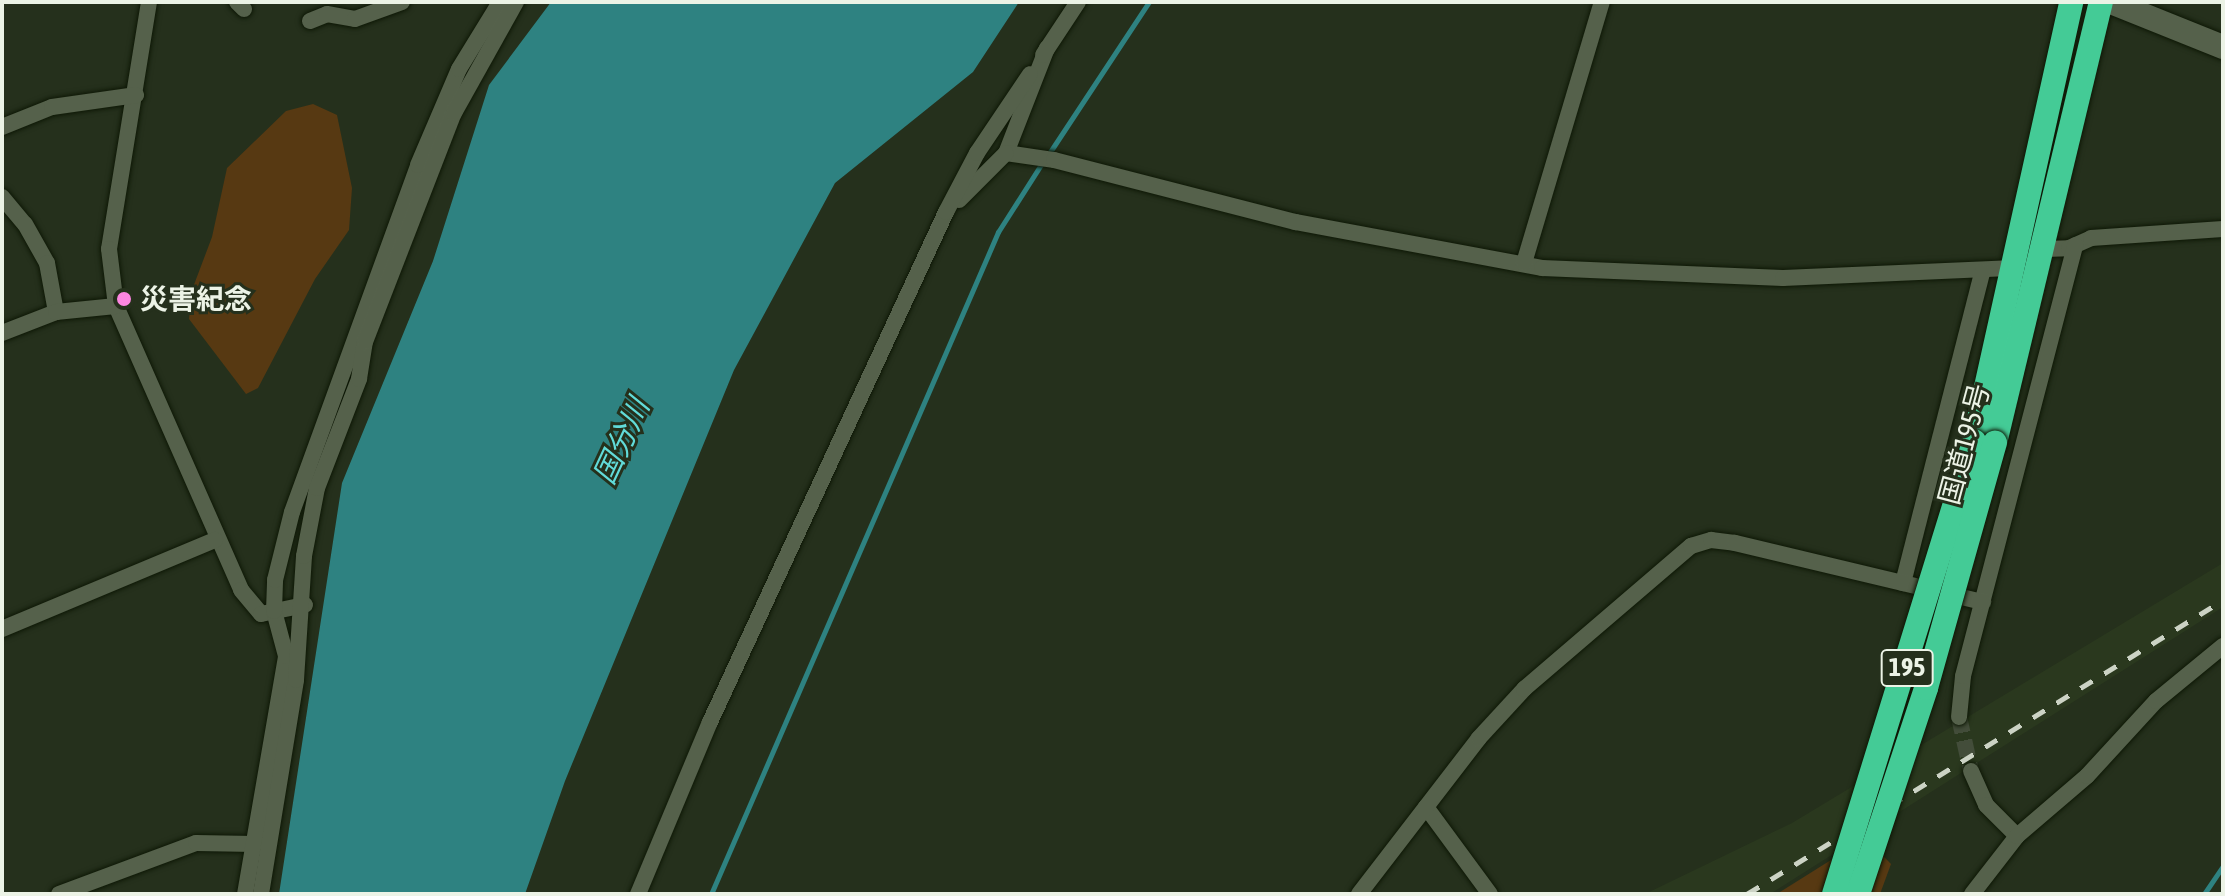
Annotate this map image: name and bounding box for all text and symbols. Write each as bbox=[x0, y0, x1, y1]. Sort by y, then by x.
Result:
place label: 災害紀念 bbox=[140, 282, 252, 316]
marker: 災害紀念 bbox=[115, 290, 133, 308]
street label: 国道195号 bbox=[1932, 380, 1996, 508]
water label: 国分川 bbox=[586, 393, 656, 489]
road number: 195 bbox=[1879, 646, 1935, 690]

